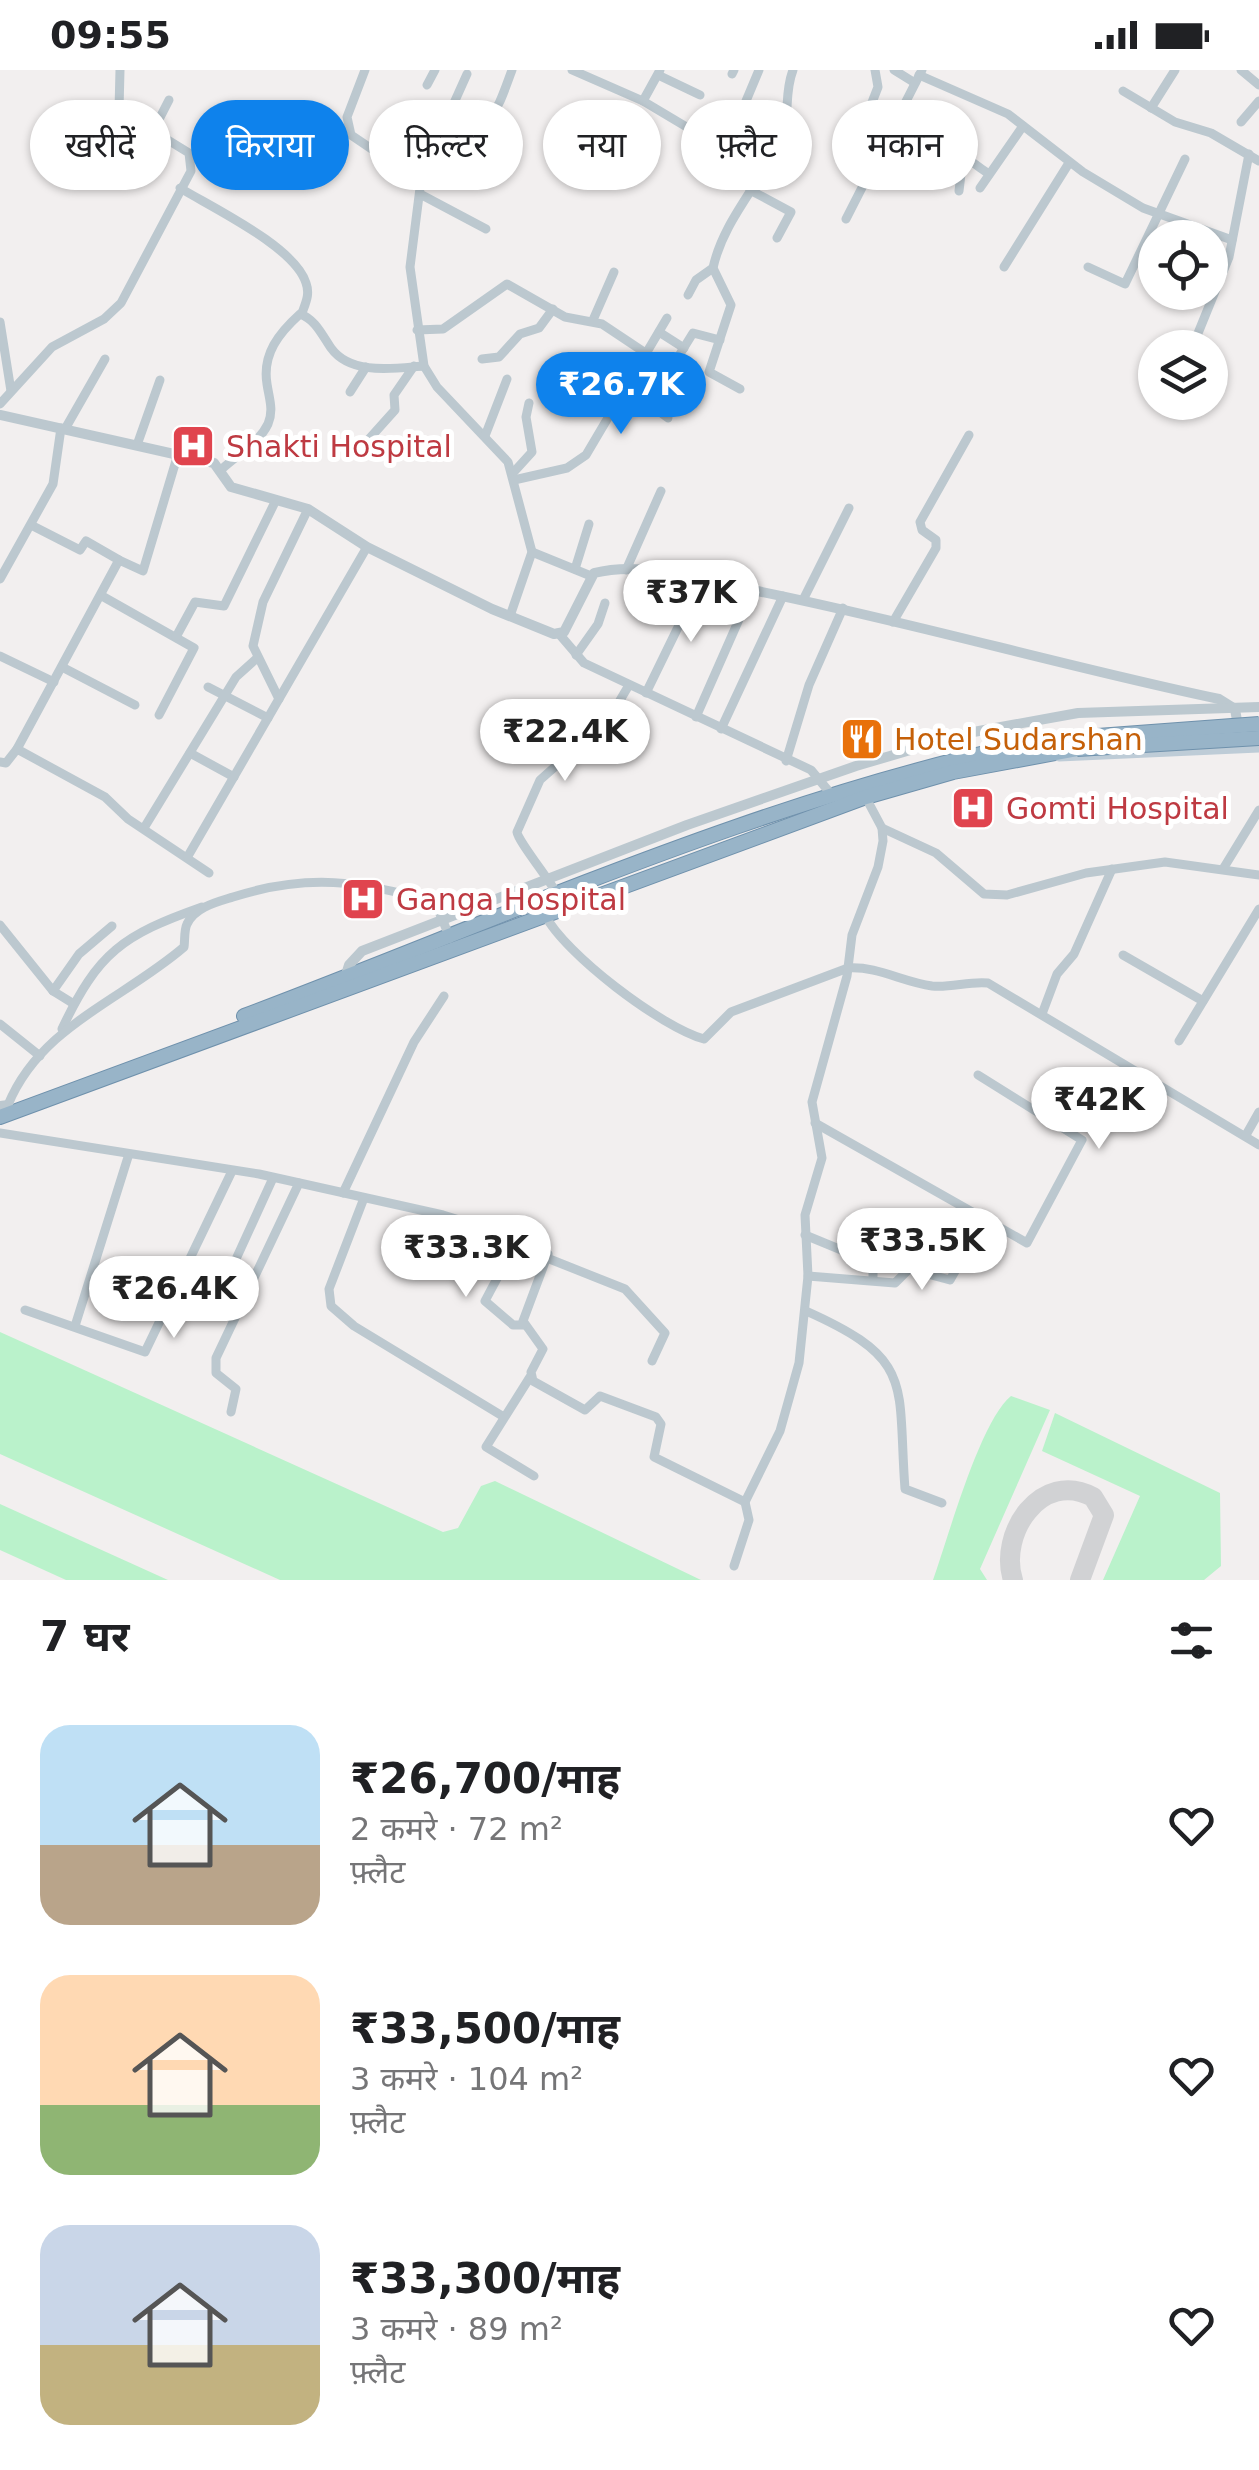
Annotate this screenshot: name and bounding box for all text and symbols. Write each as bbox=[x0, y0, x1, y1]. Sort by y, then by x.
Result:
text: 09:55 bbox=[50, 13, 171, 57]
chip: खरीदें bbox=[30, 100, 171, 190]
chip: किराया bbox=[191, 100, 349, 190]
chip: फ़िल्टर bbox=[369, 100, 523, 190]
chip: नया bbox=[543, 100, 661, 190]
chip: फ़्लैट bbox=[681, 100, 812, 190]
chip: मकान bbox=[832, 100, 978, 190]
map controls bbox=[1138, 220, 1228, 420]
button: locate bbox=[1138, 220, 1228, 310]
button: layers bbox=[1138, 330, 1228, 420]
pin: ₹26.7K bbox=[540, 352, 702, 437]
text: ₹26.7K bbox=[558, 365, 684, 403]
hospital icon: Shakti Hospital bbox=[170, 423, 216, 469]
place label: Shakti Hospital bbox=[226, 429, 452, 464]
pin: ₹37K bbox=[632, 560, 750, 645]
text: ₹37K bbox=[645, 573, 737, 611]
pin: ₹22.4K bbox=[484, 699, 646, 784]
text: ₹22.4K bbox=[502, 712, 628, 750]
restaurant icon: Hotel Sudarshan bbox=[839, 716, 885, 762]
place label: Hotel Sudarshan bbox=[894, 722, 1143, 757]
hospital icon: Gomti Hospital bbox=[950, 785, 996, 831]
place label: Gomti Hospital bbox=[1006, 791, 1229, 826]
hospital icon: Ganga Hospital bbox=[340, 876, 386, 922]
place label: Ganga Hospital bbox=[396, 882, 626, 917]
pin: ₹42K bbox=[1040, 1067, 1158, 1152]
text: ₹42K bbox=[1053, 1080, 1145, 1118]
pin: ₹33.5K bbox=[841, 1208, 1003, 1293]
pin: ₹33.3K bbox=[385, 1215, 547, 1300]
text: ₹33.5K bbox=[859, 1221, 985, 1259]
text: ₹33.3K bbox=[403, 1228, 529, 1266]
pin: ₹26.4K bbox=[93, 1256, 255, 1341]
text: ₹26.4K bbox=[111, 1269, 237, 1307]
text: 7 घर bbox=[40, 1612, 130, 1661]
icon: filters bbox=[1164, 1613, 1219, 1668]
text: ₹26,700/माह bbox=[350, 1754, 620, 1803]
icon: home bbox=[120, 1765, 240, 1885]
icon: heart bbox=[1164, 1798, 1219, 1853]
text: 2 कमरे · 72 m² bbox=[350, 1810, 563, 1848]
text: फ़्लैट bbox=[350, 1853, 405, 1891]
text: ₹33,500/माह bbox=[350, 2004, 620, 2053]
icon: home bbox=[120, 2015, 240, 2135]
icon: heart bbox=[1164, 2048, 1219, 2103]
text: 3 कमरे · 104 m² bbox=[350, 2060, 583, 2098]
text: फ़्लैट bbox=[350, 2103, 405, 2141]
text: ₹33,300/माह bbox=[350, 2254, 620, 2303]
icon: home bbox=[120, 2265, 240, 2385]
icon: heart bbox=[1164, 2298, 1219, 2353]
text: 3 कमरे · 89 m² bbox=[350, 2310, 563, 2348]
text: फ़्लैट bbox=[350, 2353, 405, 2391]

